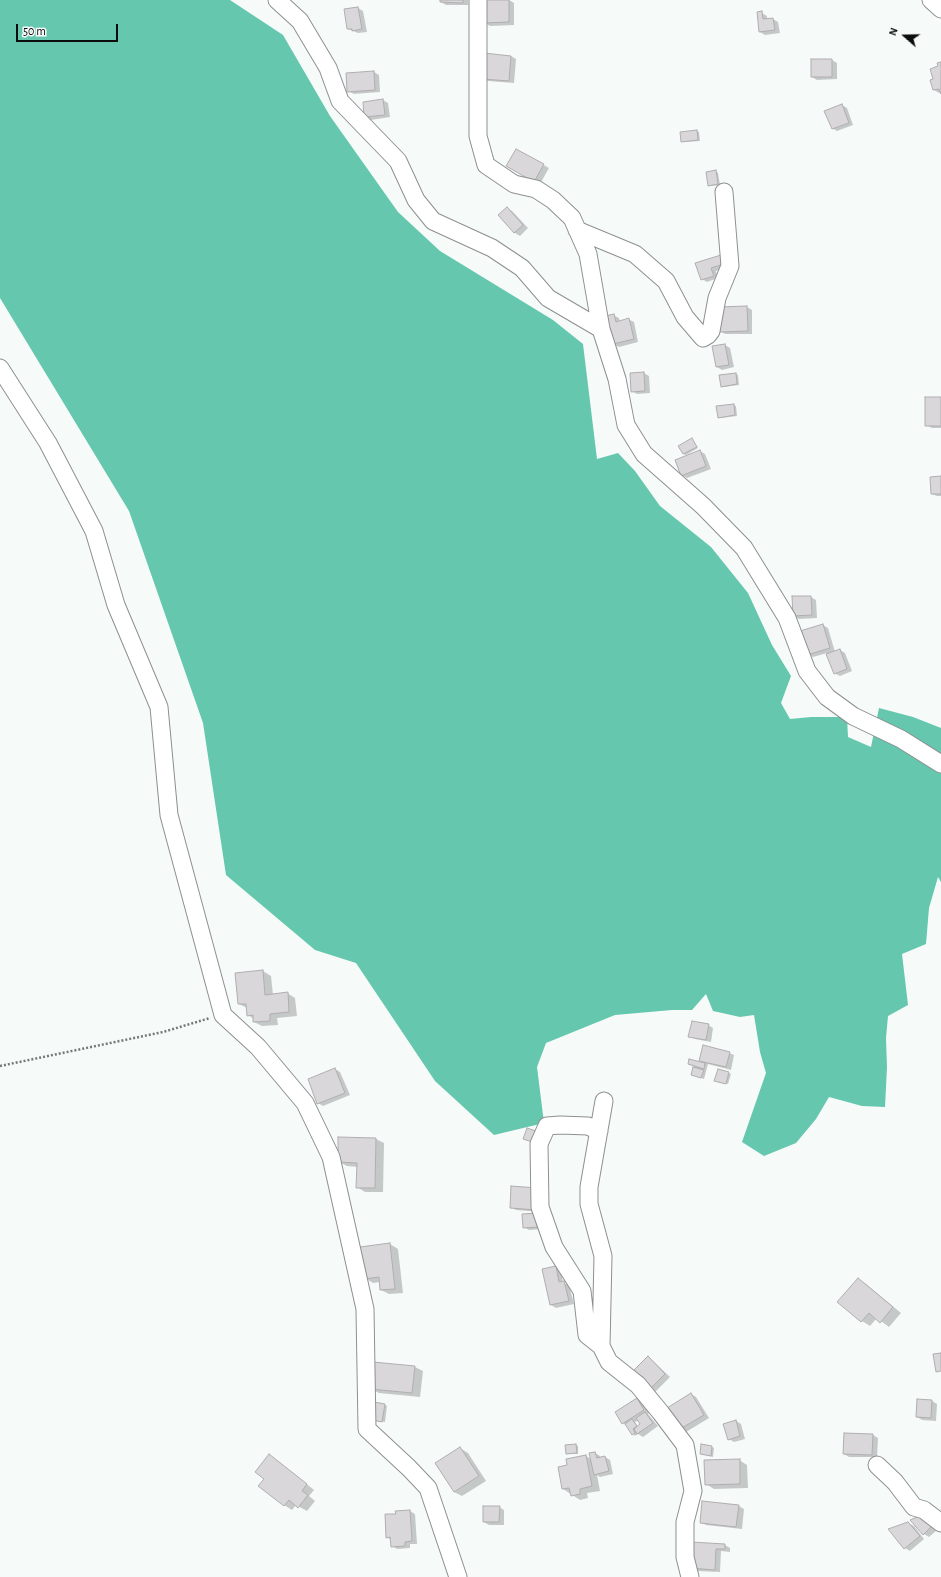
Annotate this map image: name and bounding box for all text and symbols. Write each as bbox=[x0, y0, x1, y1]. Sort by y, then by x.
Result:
scale bar bbox=[18, 16, 120, 42]
north arrow bbox=[885, 16, 925, 56]
text: 50 m bbox=[23, 25, 46, 37]
text: N bbox=[887, 26, 900, 37]

